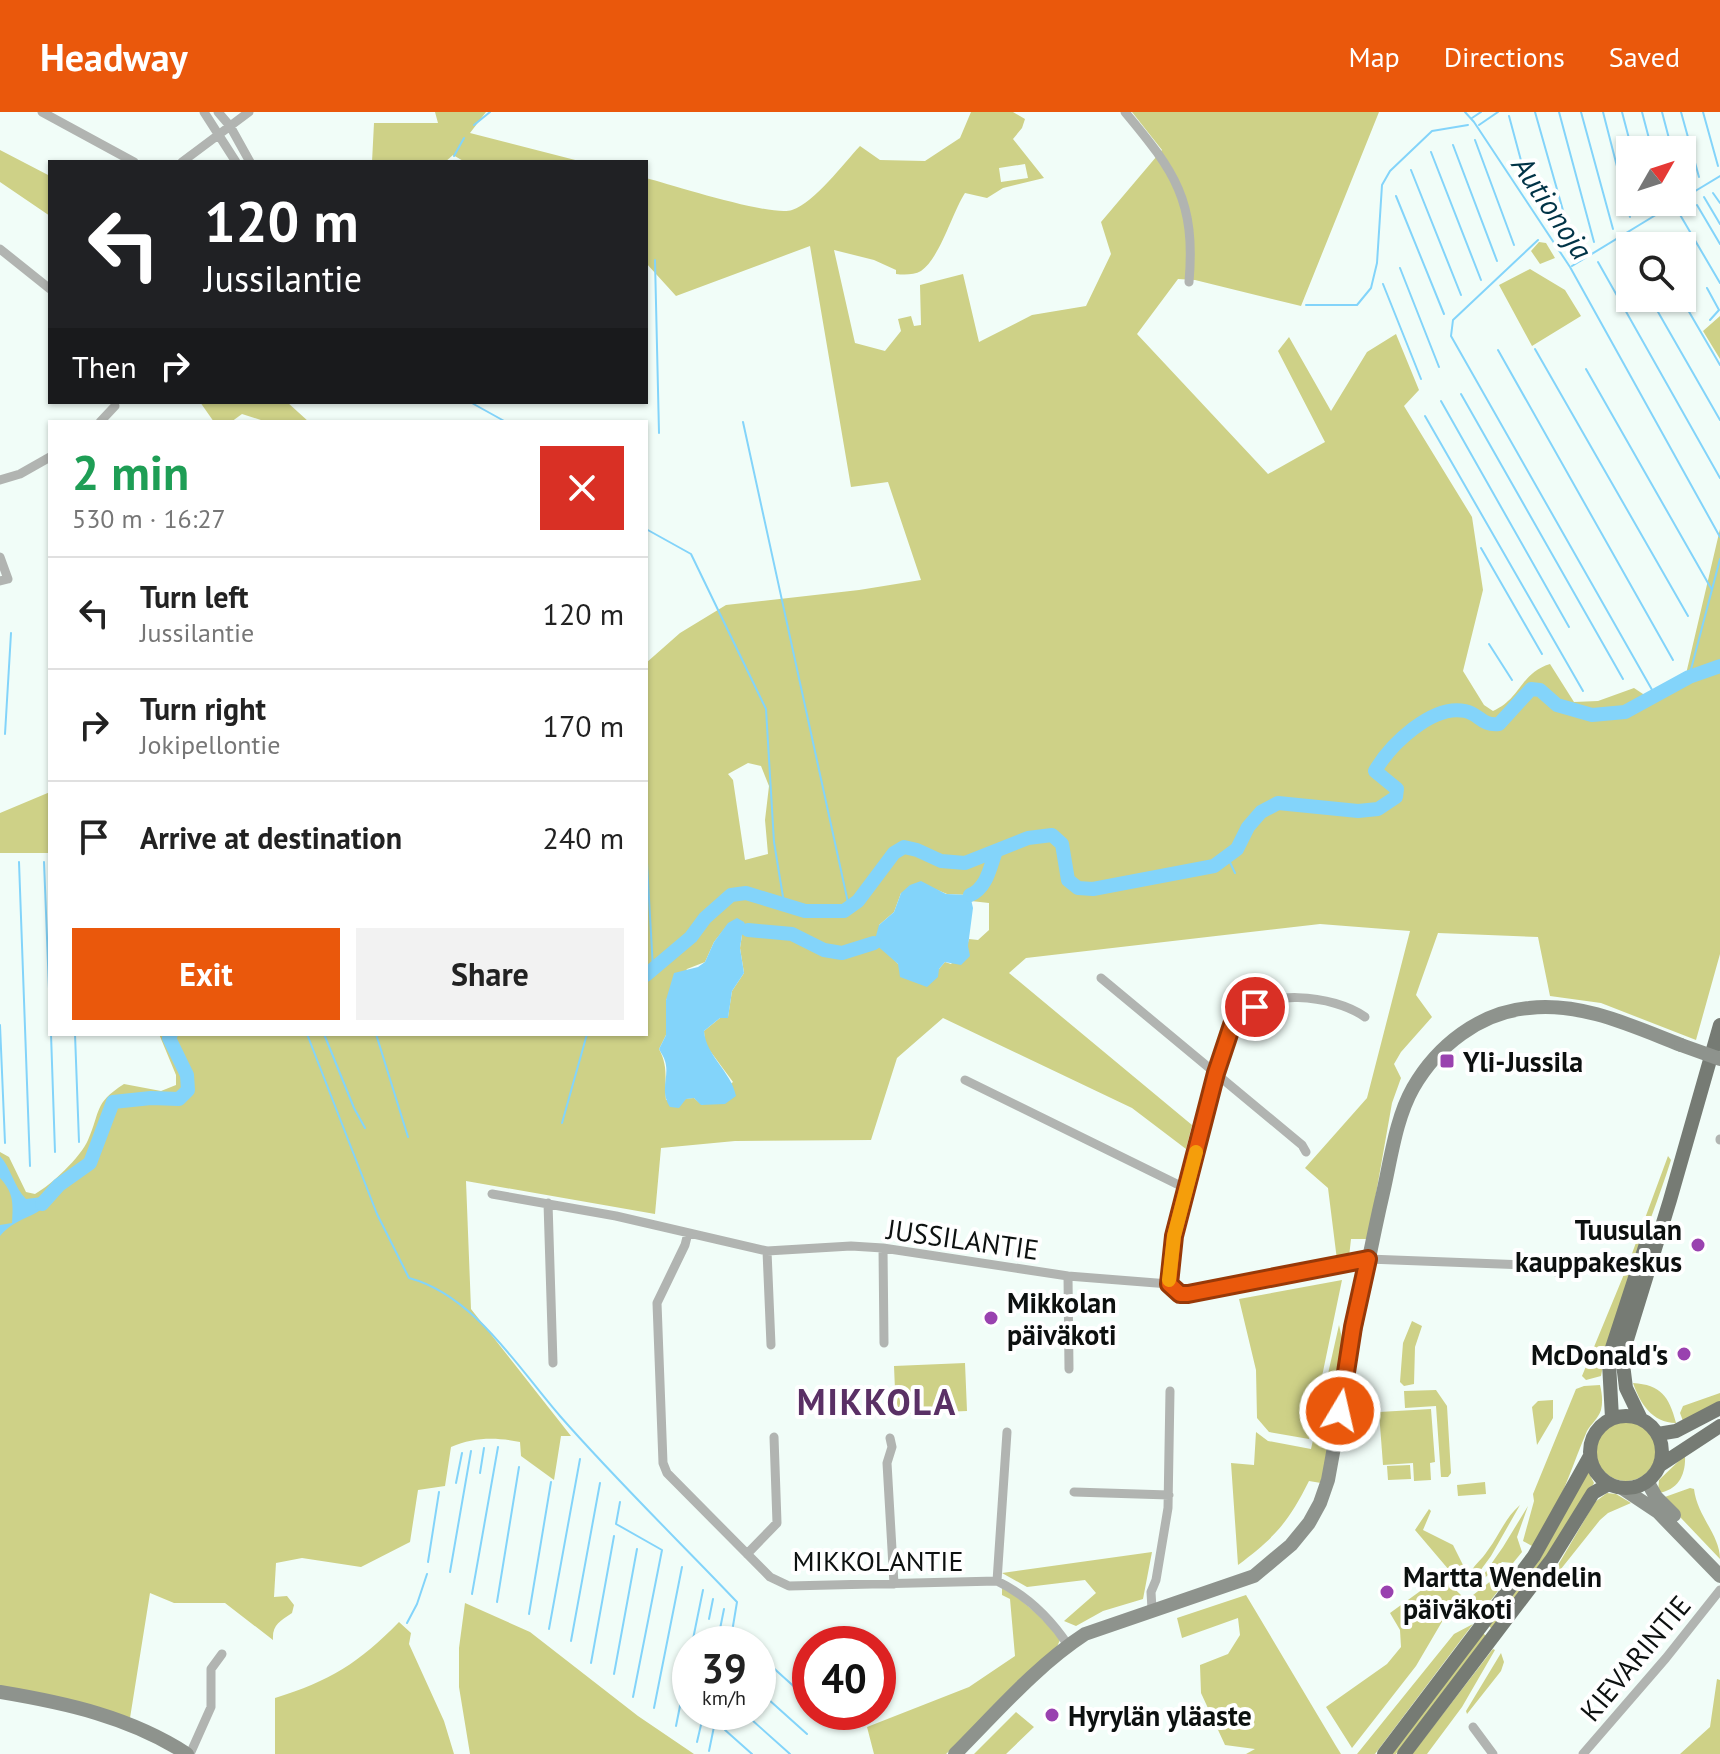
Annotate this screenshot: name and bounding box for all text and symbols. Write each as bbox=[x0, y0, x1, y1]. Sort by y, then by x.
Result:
text: Headway bbox=[40, 32, 188, 81]
text: Map bbox=[1349, 38, 1400, 75]
text: Directions bbox=[1444, 38, 1565, 75]
text: Saved bbox=[1609, 38, 1680, 75]
north arrow bbox=[1616, 136, 1696, 216]
map controls bbox=[1616, 136, 1696, 312]
water label: Autionoja bbox=[1504, 147, 1602, 267]
text: 120 m bbox=[204, 185, 359, 257]
icon: left bbox=[72, 192, 176, 296]
button: search bbox=[1616, 232, 1696, 312]
text: Jussilantie bbox=[204, 255, 362, 302]
icon: right bbox=[153, 344, 197, 388]
text: Then bbox=[72, 347, 137, 386]
text: 2 min bbox=[72, 441, 189, 503]
button: close bbox=[540, 446, 624, 530]
text: 530 m · 16:27 bbox=[72, 502, 226, 535]
text: Turn left bbox=[140, 577, 248, 616]
icon: left bbox=[72, 591, 116, 635]
text: 120 m bbox=[543, 594, 624, 633]
text: Jussilantie bbox=[140, 616, 254, 649]
text: Turn right bbox=[140, 689, 266, 728]
icon: right bbox=[72, 703, 116, 747]
text: 170 m bbox=[543, 706, 624, 745]
text: Jokipellontie bbox=[140, 728, 281, 761]
icon: arrive bbox=[72, 815, 116, 859]
text: Arrive at destination bbox=[140, 818, 402, 857]
text: 240 m bbox=[543, 818, 624, 857]
button: Exit bbox=[72, 928, 340, 1020]
button: Share bbox=[356, 928, 624, 1020]
pin bbox=[1221, 973, 1289, 1041]
icon: arrive bbox=[1233, 985, 1277, 1029]
place label: Yli-Jussila bbox=[1462, 1043, 1583, 1080]
marker: Yli-Jussila bbox=[1438, 1052, 1456, 1070]
street label: JUSSILANTIE bbox=[884, 1210, 1041, 1268]
place label: Tuusulan kauppakeskus bbox=[1515, 1211, 1682, 1280]
marker: Tuusulan kauppakeskus bbox=[1689, 1236, 1707, 1254]
place label: Mikkolan päiväkoti bbox=[1007, 1284, 1117, 1353]
marker: Mikkolan päiväkoti bbox=[982, 1309, 1000, 1327]
place label: McDonald's bbox=[1531, 1336, 1668, 1373]
marker: McDonald's bbox=[1675, 1345, 1693, 1363]
position arrow bbox=[1298, 1369, 1382, 1453]
district label: MIKKOLA bbox=[797, 1378, 957, 1425]
street label: MIKKOLANTIE bbox=[793, 1542, 963, 1579]
place label: Martta Wendelin päiväkoti bbox=[1403, 1558, 1602, 1627]
marker: Martta Wendelin päiväkoti bbox=[1378, 1583, 1396, 1601]
street label: KIEVARINTIE bbox=[1571, 1587, 1699, 1729]
speed limit sign: 40 bbox=[792, 1626, 896, 1730]
text: 39 bbox=[701, 1642, 747, 1694]
text: km/h bbox=[702, 1685, 746, 1711]
place label: Hyrylän yläaste bbox=[1068, 1697, 1252, 1734]
marker: Hyrylän yläaste bbox=[1043, 1706, 1061, 1724]

